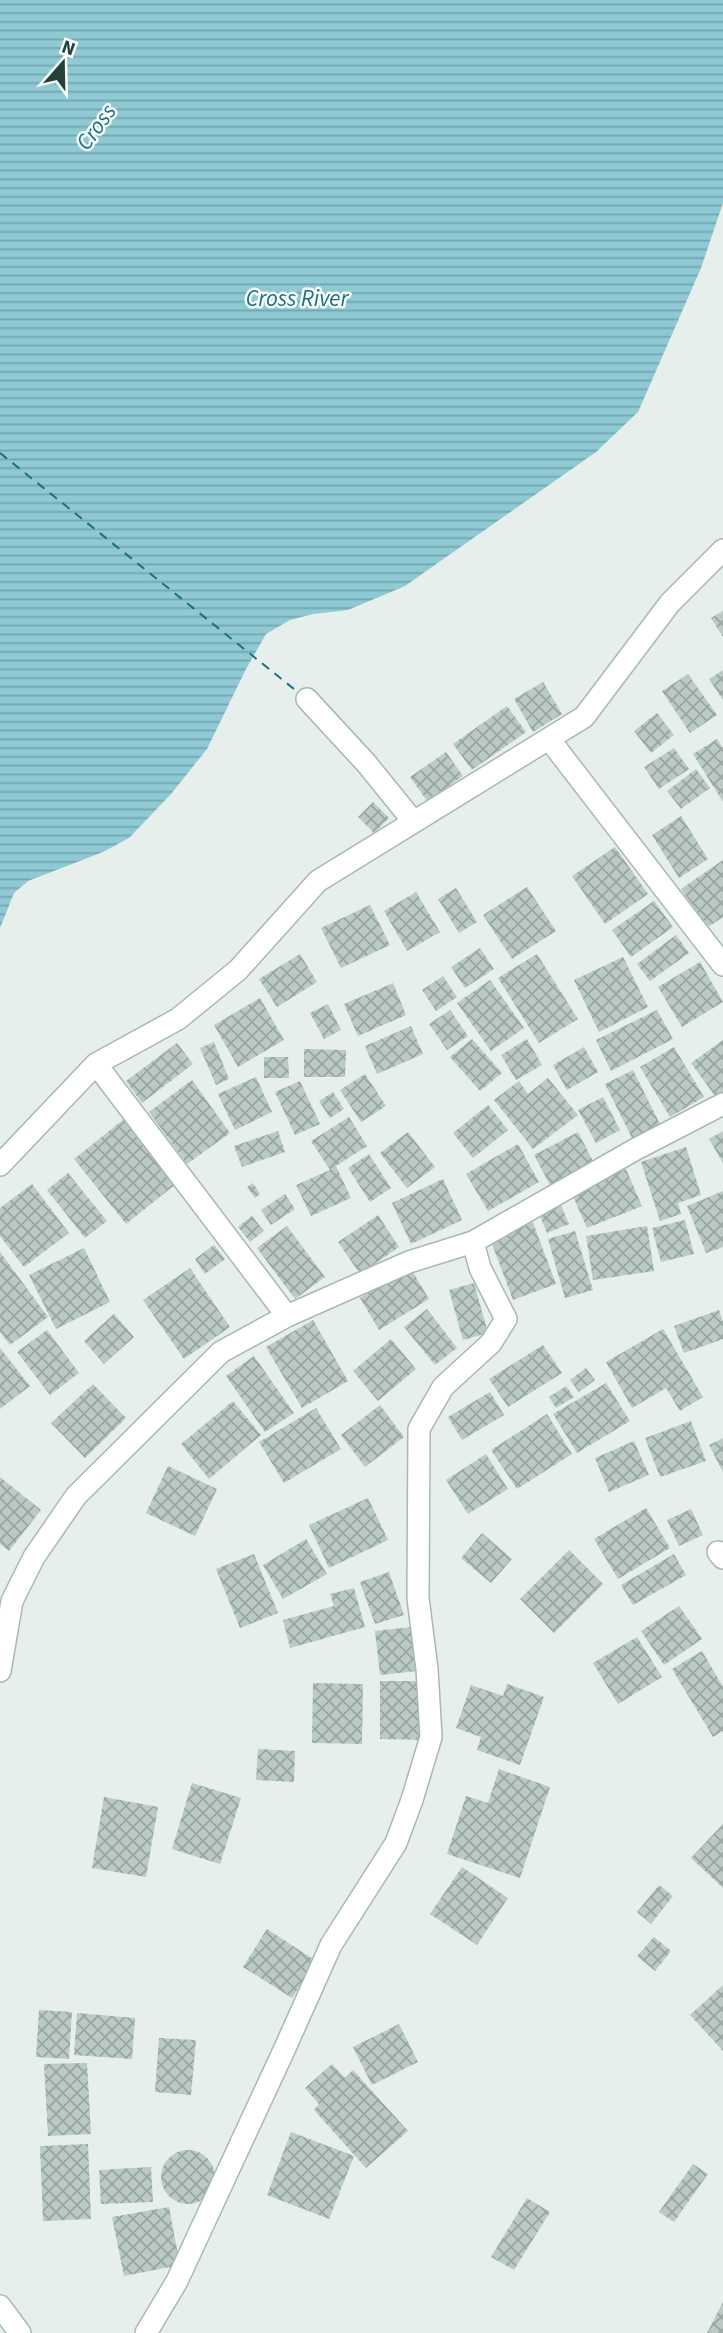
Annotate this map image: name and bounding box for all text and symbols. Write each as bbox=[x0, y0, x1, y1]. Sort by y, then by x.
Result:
north arrow bbox=[28, 28, 98, 98]
text: N bbox=[58, 34, 79, 63]
water label: Cross bbox=[68, 97, 124, 157]
water label: Cross River bbox=[246, 282, 349, 315]

